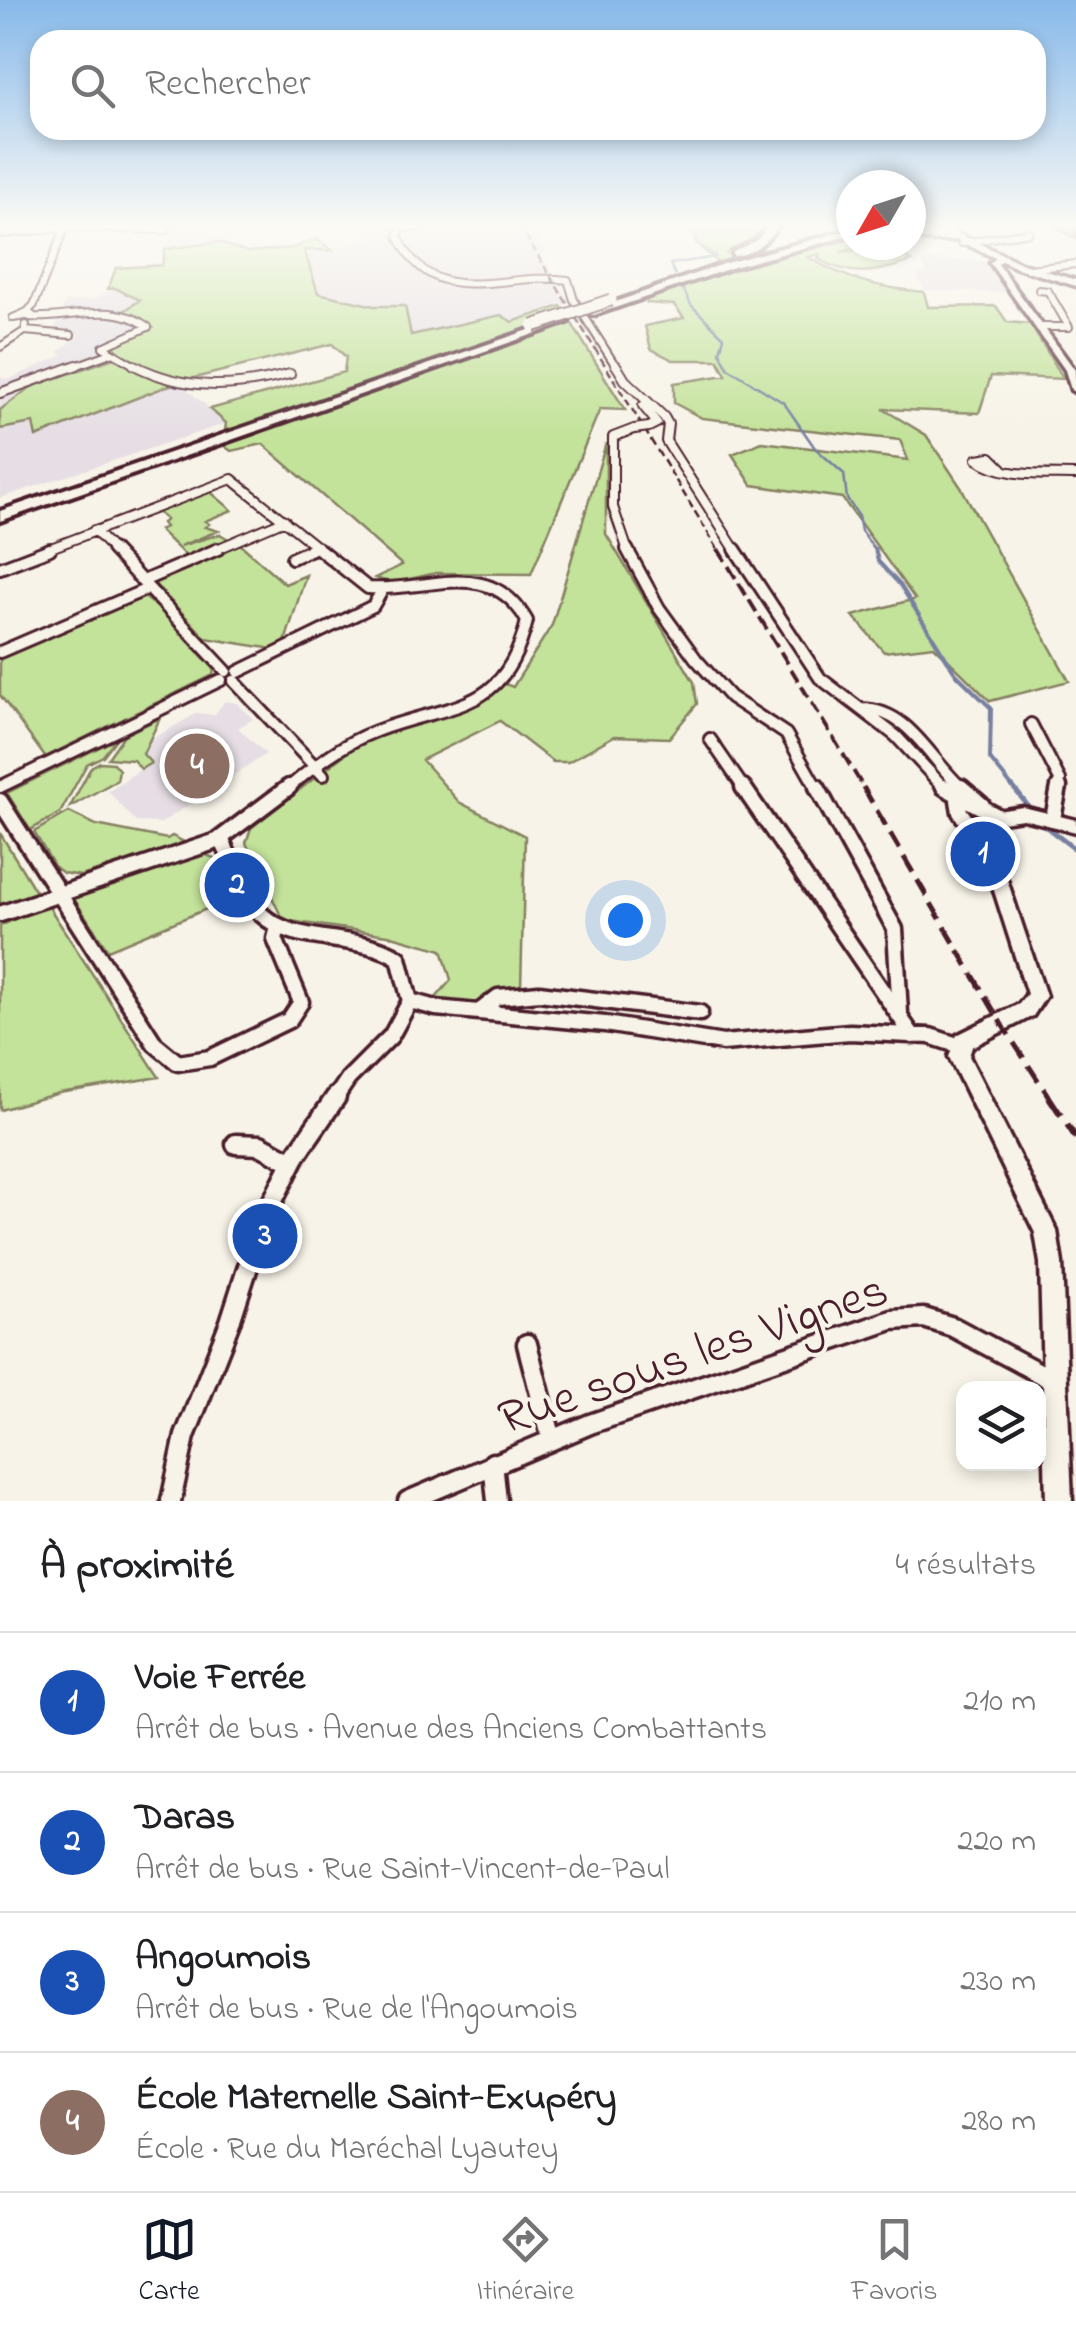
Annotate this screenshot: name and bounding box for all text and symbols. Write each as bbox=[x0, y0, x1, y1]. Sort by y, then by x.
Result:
search box bbox=[30, 30, 1046, 140]
text: Rechercher bbox=[145, 57, 311, 113]
icon: search bbox=[65, 58, 120, 113]
north arrow bbox=[836, 170, 926, 260]
pin: 4 bbox=[164, 728, 230, 804]
pin: 1 bbox=[950, 816, 1016, 892]
pin: 2 bbox=[204, 848, 270, 922]
your location bbox=[600, 895, 651, 946]
pin: 3 bbox=[232, 1198, 298, 1274]
street label: Rue sous les Vignes bbox=[489, 1255, 899, 1458]
map controls bbox=[956, 1381, 1046, 1471]
button: layers bbox=[956, 1381, 1046, 1471]
text: À proximité bbox=[40, 1536, 234, 1597]
text: 4 résultats bbox=[896, 1543, 1036, 1590]
text: Voie Ferrée bbox=[135, 1651, 305, 1707]
text: 1 bbox=[67, 1679, 78, 1726]
text: 210 m bbox=[963, 1679, 1036, 1726]
text: Arrêt de bus · Avenue des Anciens Combattants bbox=[135, 1707, 767, 1754]
text: Daras bbox=[135, 1791, 235, 1847]
text: 2 bbox=[65, 1819, 80, 1866]
text: 220 m bbox=[958, 1819, 1036, 1866]
text: Arrêt de bus · Rue Saint-Vincent-de-Paul bbox=[135, 1847, 670, 1894]
text: Angoumois bbox=[135, 1931, 311, 1987]
text: 3 bbox=[66, 1959, 79, 2006]
text: 230 m bbox=[960, 1959, 1036, 2006]
text: Arrêt de bus · Rue de l'Angoumois bbox=[135, 1987, 578, 2034]
text: École Maternelle Saint-Exupéry bbox=[135, 2071, 616, 2127]
text: 4 bbox=[66, 2099, 79, 2146]
text: 280 m bbox=[961, 2099, 1036, 2146]
text: École · Rue du Maréchal Lyautey bbox=[135, 2127, 558, 2174]
tab: Carte bbox=[138, 2212, 200, 2313]
tab: Itinéraire bbox=[477, 2212, 574, 2313]
tab: Favoris bbox=[851, 2212, 938, 2313]

